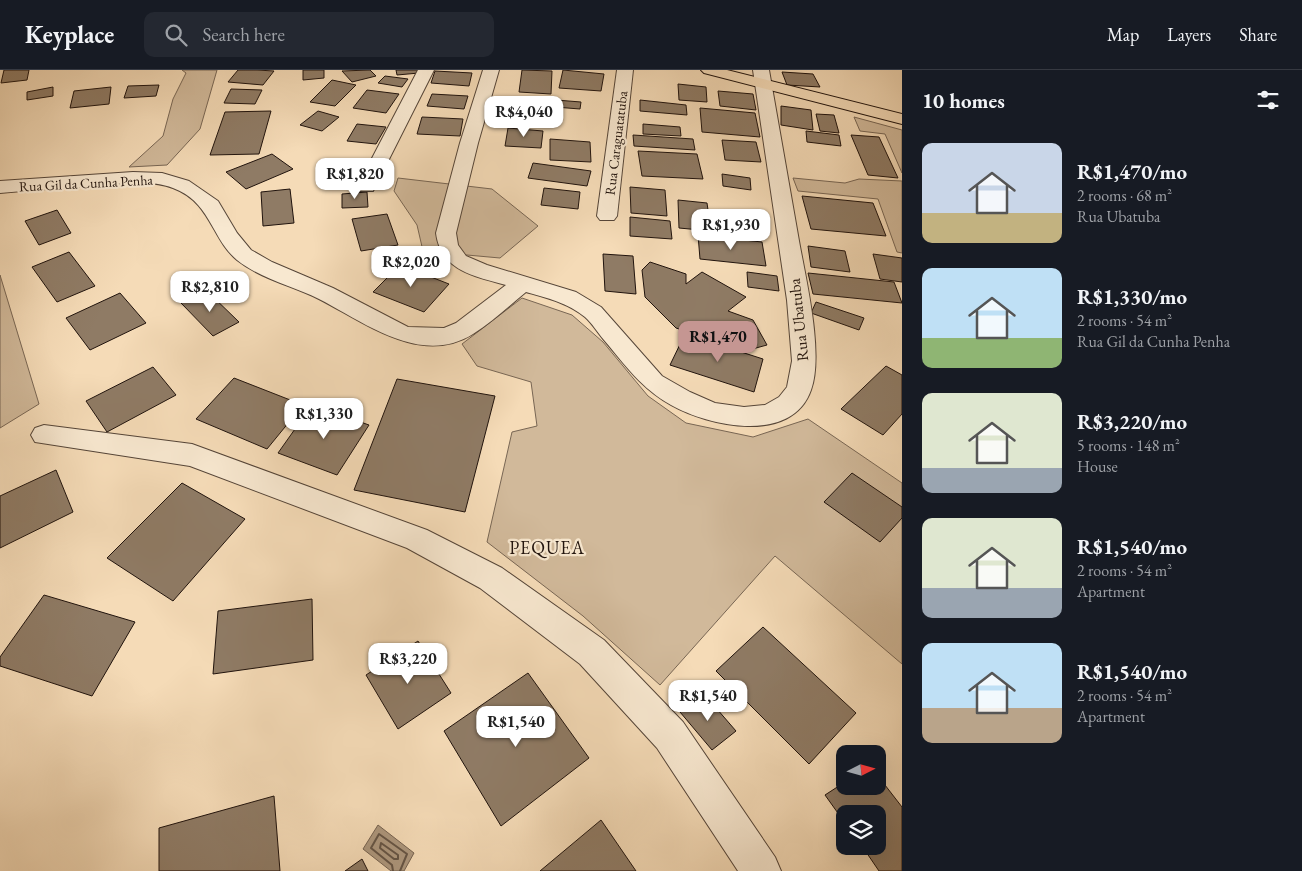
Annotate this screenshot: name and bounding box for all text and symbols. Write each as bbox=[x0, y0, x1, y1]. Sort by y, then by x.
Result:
search box bbox=[144, 12, 494, 57]
text: Keyplace bbox=[25, 19, 114, 50]
icon: search bbox=[162, 21, 190, 49]
text: Search here bbox=[202, 22, 285, 47]
text: Map bbox=[1107, 23, 1139, 46]
text: Layers bbox=[1167, 23, 1211, 46]
text: Share bbox=[1239, 23, 1277, 46]
icon: filters bbox=[1254, 86, 1282, 114]
text: 10 homes bbox=[922, 87, 1005, 114]
street label: Rua Caraguatatuba bbox=[601, 89, 631, 196]
pin: R$4,040 bbox=[478, 96, 570, 138]
text: R$4,040 bbox=[495, 101, 553, 122]
pin: R$1,820 bbox=[309, 158, 401, 200]
text: R$1,470/mo bbox=[1077, 158, 1187, 185]
text: R$1,820 bbox=[326, 163, 384, 184]
icon: home bbox=[962, 163, 1022, 223]
street label: Rua Gil da Cunha Penha bbox=[19, 170, 154, 195]
text: 2 rooms · 68 m² bbox=[1077, 185, 1172, 206]
text: Rua Ubatuba bbox=[1077, 206, 1160, 227]
pin: R$1,930 bbox=[685, 208, 777, 251]
text: R$1,930 bbox=[702, 214, 760, 235]
pin: R$2,020 bbox=[365, 246, 457, 288]
text: R$2,020 bbox=[382, 251, 440, 272]
pin: R$2,810 bbox=[164, 270, 256, 313]
text: R$2,810 bbox=[181, 276, 239, 297]
street label: Rua Ubatuba bbox=[784, 277, 813, 362]
text: R$1,330/mo bbox=[1077, 283, 1187, 310]
icon: home bbox=[962, 288, 1022, 348]
text: 2 rooms · 54 m² bbox=[1077, 310, 1172, 331]
pin: R$1,470 bbox=[672, 320, 764, 363]
text: R$1,470 bbox=[689, 326, 747, 347]
text: Rua Gil da Cunha Penha bbox=[1077, 331, 1230, 352]
pin: R$1,330 bbox=[278, 398, 370, 440]
text: R$1,330 bbox=[295, 403, 353, 424]
text: R$3,220/mo bbox=[1077, 408, 1187, 435]
icon: home bbox=[962, 413, 1022, 473]
text: 5 rooms · 148 m² bbox=[1077, 435, 1180, 456]
text: House bbox=[1077, 456, 1118, 477]
text: R$1,540/mo bbox=[1077, 533, 1187, 560]
district label: PEQUEA bbox=[509, 536, 585, 559]
icon: home bbox=[962, 538, 1022, 598]
text: 2 rooms · 54 m² bbox=[1077, 560, 1172, 581]
text: Apartment bbox=[1077, 581, 1145, 602]
pin: R$3,220 bbox=[362, 642, 454, 685]
text: R$3,220 bbox=[379, 648, 437, 669]
text: R$1,540/mo bbox=[1077, 658, 1187, 685]
icon: home bbox=[962, 663, 1022, 723]
pin: R$1,540 bbox=[662, 680, 754, 722]
text: R$1,540 bbox=[679, 685, 737, 706]
text: 2 rooms · 54 m² bbox=[1077, 685, 1172, 706]
pin: R$1,540 bbox=[470, 706, 562, 748]
text: Apartment bbox=[1077, 706, 1145, 727]
text: R$1,540 bbox=[487, 711, 545, 732]
north arrow bbox=[836, 745, 886, 795]
map controls bbox=[836, 745, 886, 855]
button: layers bbox=[836, 805, 886, 855]

